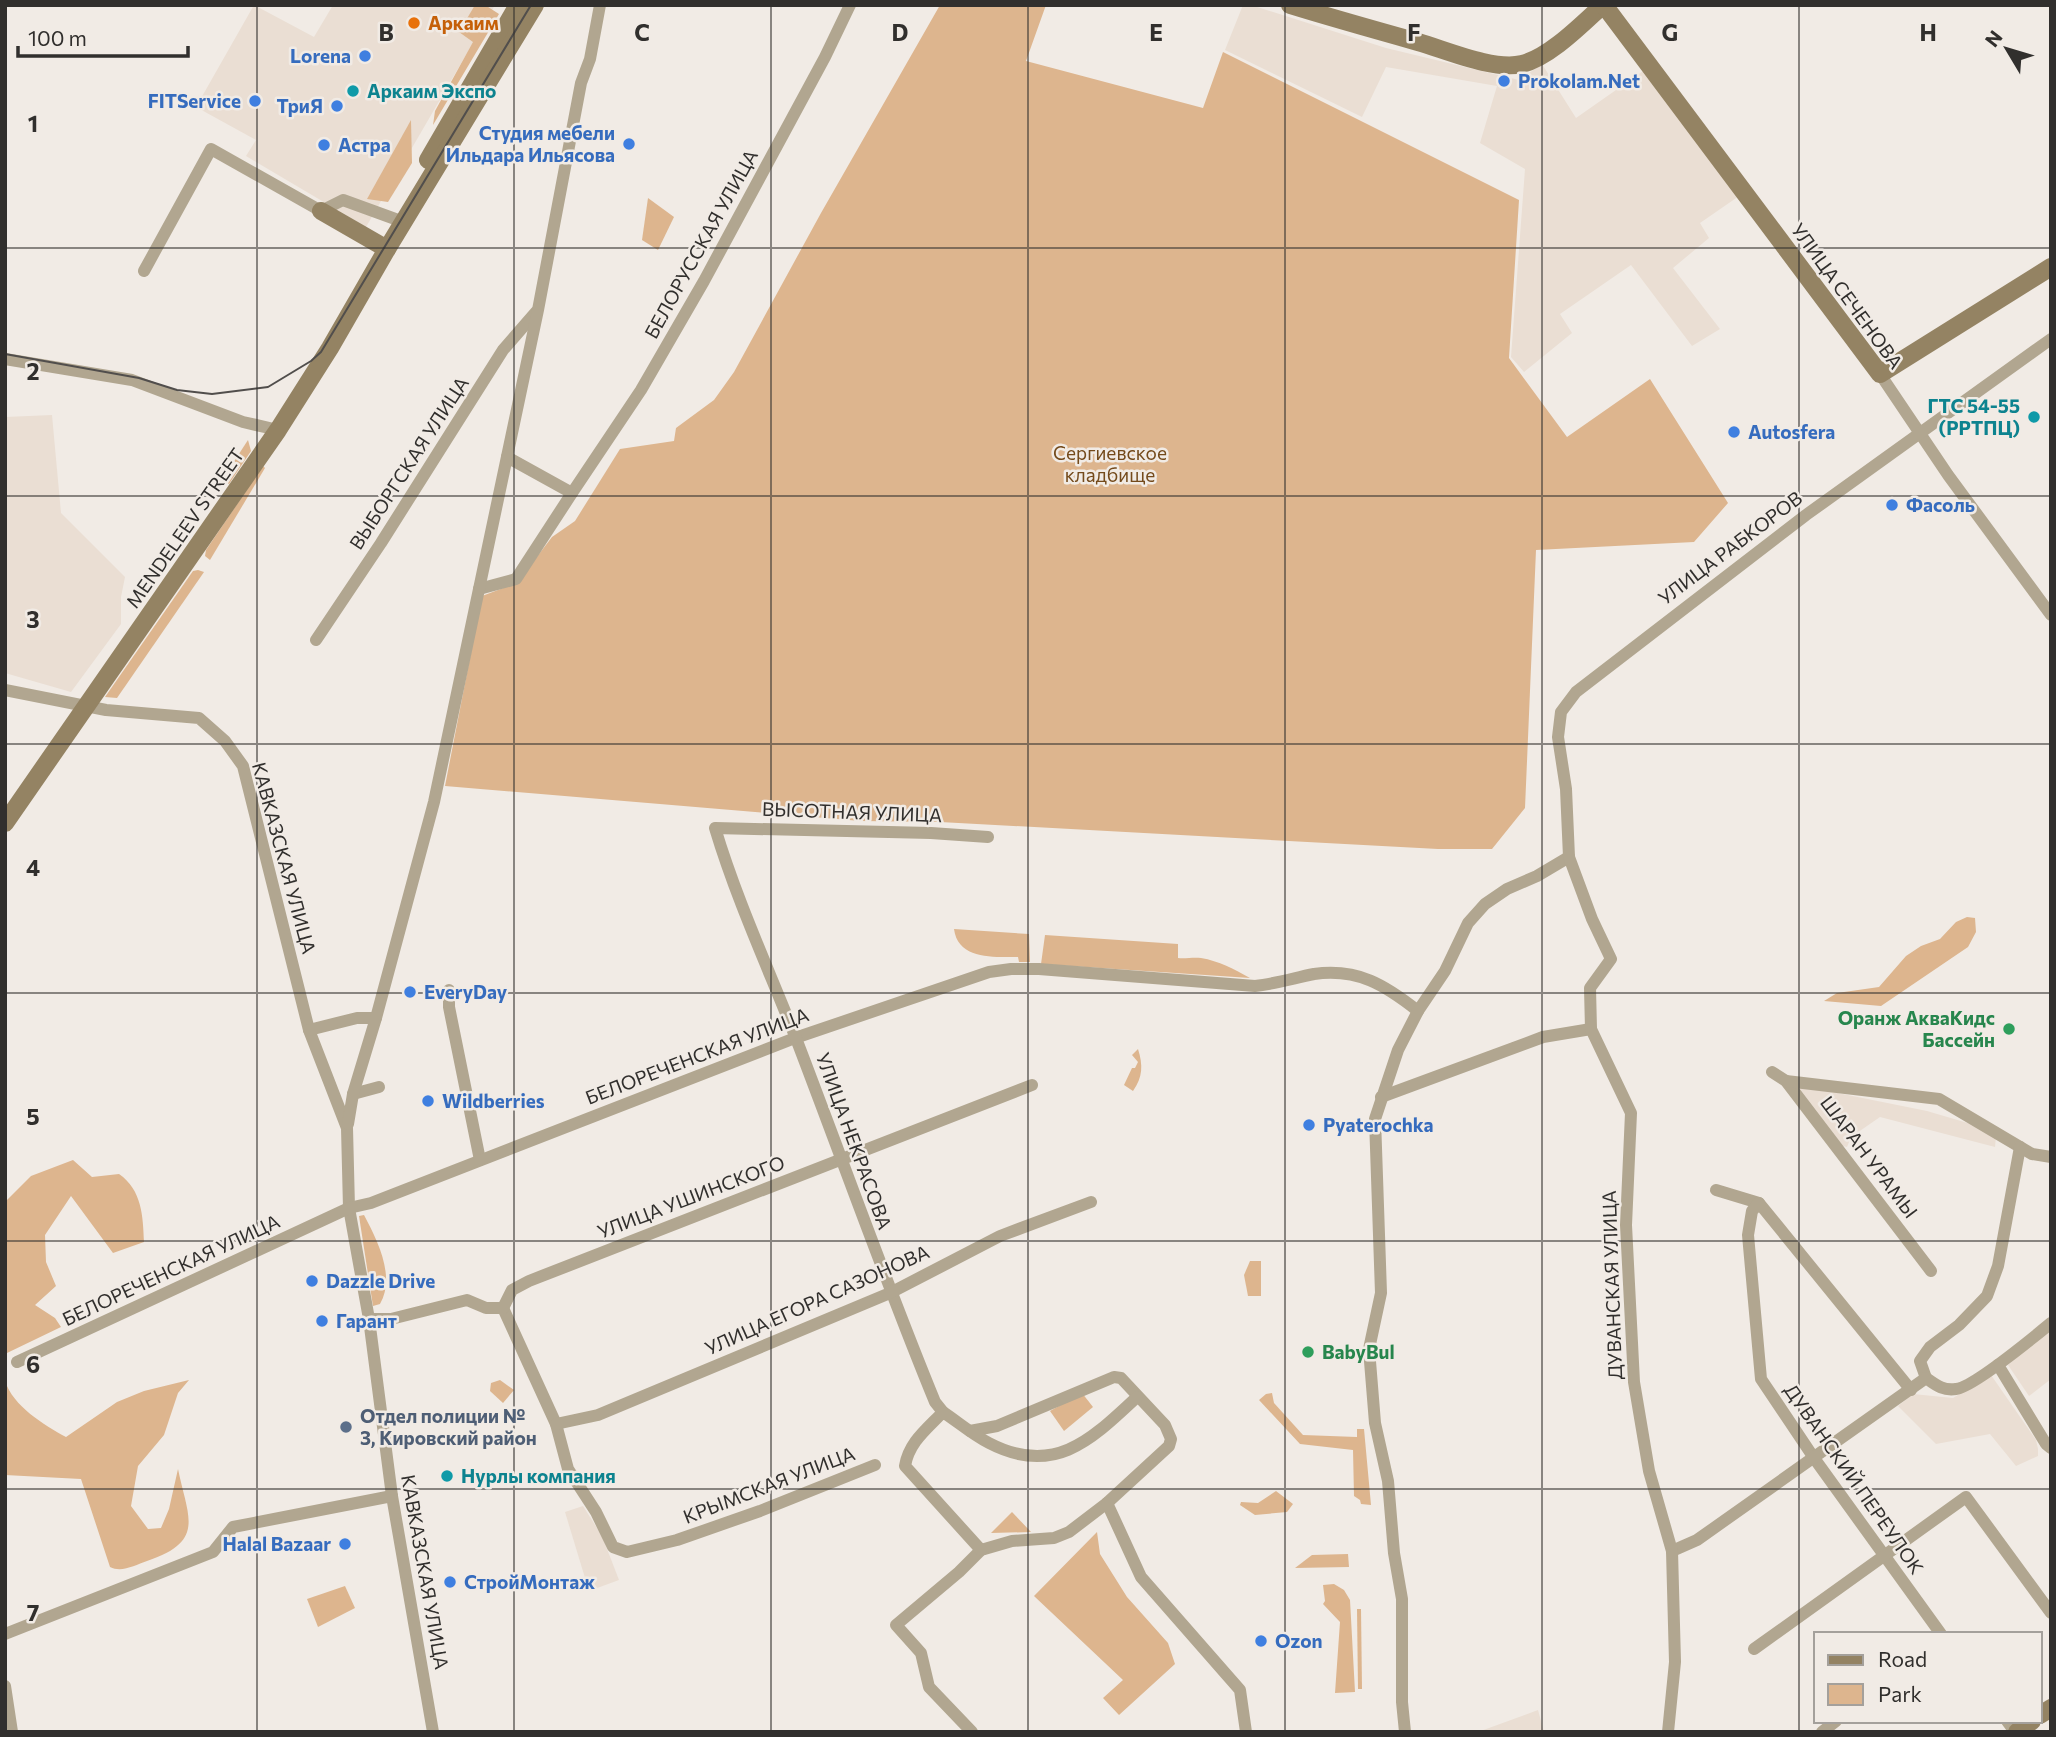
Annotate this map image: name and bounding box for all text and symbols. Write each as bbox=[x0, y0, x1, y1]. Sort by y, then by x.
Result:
place label: Аркаим bbox=[428, 11, 499, 34]
scale bar bbox=[18, 14, 187, 58]
north arrow bbox=[1972, 14, 2042, 84]
marker: Аркаим bbox=[406, 15, 422, 31]
text: B bbox=[378, 18, 394, 46]
text: C bbox=[634, 18, 650, 46]
text: D bbox=[892, 18, 909, 46]
text: E bbox=[1149, 18, 1163, 46]
text: F bbox=[1407, 18, 1421, 46]
text: G bbox=[1662, 18, 1678, 46]
text: H bbox=[1919, 18, 1937, 46]
text: 100 m bbox=[28, 25, 87, 50]
text: N bbox=[1980, 26, 2007, 51]
place label: Lorena bbox=[290, 44, 351, 67]
marker: Lorena bbox=[357, 48, 373, 64]
place label: Prokolam.Net bbox=[1518, 69, 1640, 92]
marker: Prokolam.Net bbox=[1496, 73, 1512, 89]
place label: Аркаим Экспо bbox=[367, 79, 496, 102]
marker: Аркаим Экспо bbox=[345, 83, 361, 99]
place label: FITService bbox=[148, 89, 241, 112]
marker: FITService bbox=[247, 93, 263, 109]
place label: ТриЯ bbox=[277, 94, 323, 117]
marker: ТриЯ bbox=[329, 98, 345, 114]
text: 1 bbox=[28, 109, 38, 137]
place label: Студия мебели Ильдара Ильясова bbox=[446, 121, 615, 166]
place label: Астра bbox=[338, 133, 391, 156]
marker: Студия мебели Ильдара Ильясова bbox=[621, 136, 637, 152]
marker: Астра bbox=[316, 137, 332, 153]
street label: БЕЛОРУССКАЯ УЛИЦА bbox=[639, 145, 762, 342]
street label: УЛИЦА СЕЧЕНОВА bbox=[1787, 218, 1908, 373]
text: 2 bbox=[26, 357, 40, 385]
street label: ВЫБОРГСКАЯ УЛИЦА bbox=[344, 372, 473, 553]
place label: ГТС 54-55 (РРТПЦ) bbox=[1928, 394, 2020, 439]
marker: ГТС 54-55 (РРТПЦ) bbox=[2026, 409, 2042, 425]
place label: Autosfera bbox=[1748, 420, 1835, 443]
marker: Autosfera bbox=[1726, 424, 1742, 440]
park label: Сергиевское кладбище bbox=[1053, 441, 1167, 486]
street label: MENDELEEV STREET bbox=[121, 443, 248, 612]
street label: УЛИЦА РАБКОРОВ bbox=[1653, 486, 1806, 609]
place label: Фасоль bbox=[1906, 493, 1975, 516]
marker: Фасоль bbox=[1884, 497, 1900, 513]
text: 3 bbox=[26, 605, 40, 633]
street label: КАВКАЗСКАЯ УЛИЦА bbox=[248, 760, 321, 956]
street label: ВЫСОТНАЯ УЛИЦА bbox=[761, 797, 943, 826]
text: 4 bbox=[26, 853, 40, 881]
place label: EveryDay bbox=[424, 980, 508, 1003]
marker: EveryDay bbox=[402, 984, 418, 1000]
street label: БЕЛОРЕЧЕНСКАЯ УЛИЦА bbox=[582, 1002, 812, 1109]
place label: Оранж АкваКидс Бассейн bbox=[1838, 1006, 1995, 1051]
marker: Оранж АкваКидс Бассейн bbox=[2001, 1021, 2017, 1037]
street label: УЛИЦА НЕКРАСОВА bbox=[812, 1049, 897, 1232]
place label: Wildberries bbox=[442, 1089, 545, 1112]
street label: ШАРАН УРАМЫ bbox=[1816, 1091, 1923, 1222]
marker: Wildberries bbox=[420, 1093, 436, 1109]
text: 5 bbox=[26, 1102, 40, 1130]
place label: Pyaterochka bbox=[1323, 1113, 1434, 1136]
marker: Pyaterochka bbox=[1301, 1117, 1317, 1133]
street label: УЛИЦА УШИНСКОГО bbox=[594, 1150, 788, 1243]
street label: ДУВАНСКАЯ УЛИЦА bbox=[1597, 1190, 1626, 1380]
street label: БЕЛОРЕЧЕНСКАЯ УЛИЦА bbox=[58, 1209, 283, 1330]
street label: УЛИЦА ЕГОРА САЗОНОВА bbox=[701, 1240, 933, 1360]
place label: Dazzle Drive bbox=[326, 1269, 435, 1292]
marker: Dazzle Drive bbox=[304, 1273, 320, 1289]
place label: Гарант bbox=[336, 1309, 397, 1332]
marker: Гарант bbox=[314, 1313, 330, 1329]
place label: BabyBul bbox=[1322, 1340, 1395, 1363]
marker: BabyBul bbox=[1300, 1344, 1316, 1360]
text: 6 bbox=[26, 1350, 40, 1378]
street label: ДУВАНСКИЙ ПЕРЕУЛОК bbox=[1780, 1379, 1929, 1578]
place label: Отдел полиции № 3, Кировский район bbox=[360, 1404, 537, 1449]
marker: Отдел полиции № 3, Кировский район bbox=[338, 1419, 354, 1435]
street label: КРЫМСКАЯ УЛИЦА bbox=[680, 1441, 858, 1528]
place label: Нурлы компания bbox=[461, 1464, 616, 1487]
marker: Нурлы компания bbox=[439, 1468, 455, 1484]
street label: КАВКАЗСКАЯ УЛИЦА bbox=[397, 1473, 454, 1671]
place label: Halal Bazaar bbox=[222, 1532, 331, 1555]
marker: Halal Bazaar bbox=[337, 1536, 353, 1552]
place label: СтройМонтаж bbox=[464, 1570, 595, 1593]
marker: СтройМонтаж bbox=[442, 1574, 458, 1590]
text: 7 bbox=[27, 1598, 39, 1626]
place label: Ozon bbox=[1275, 1629, 1323, 1652]
legend bbox=[1814, 1632, 2042, 1723]
marker: Ozon bbox=[1253, 1633, 1269, 1649]
text: Road bbox=[1878, 1646, 1927, 1671]
text: Park bbox=[1878, 1681, 1922, 1706]

